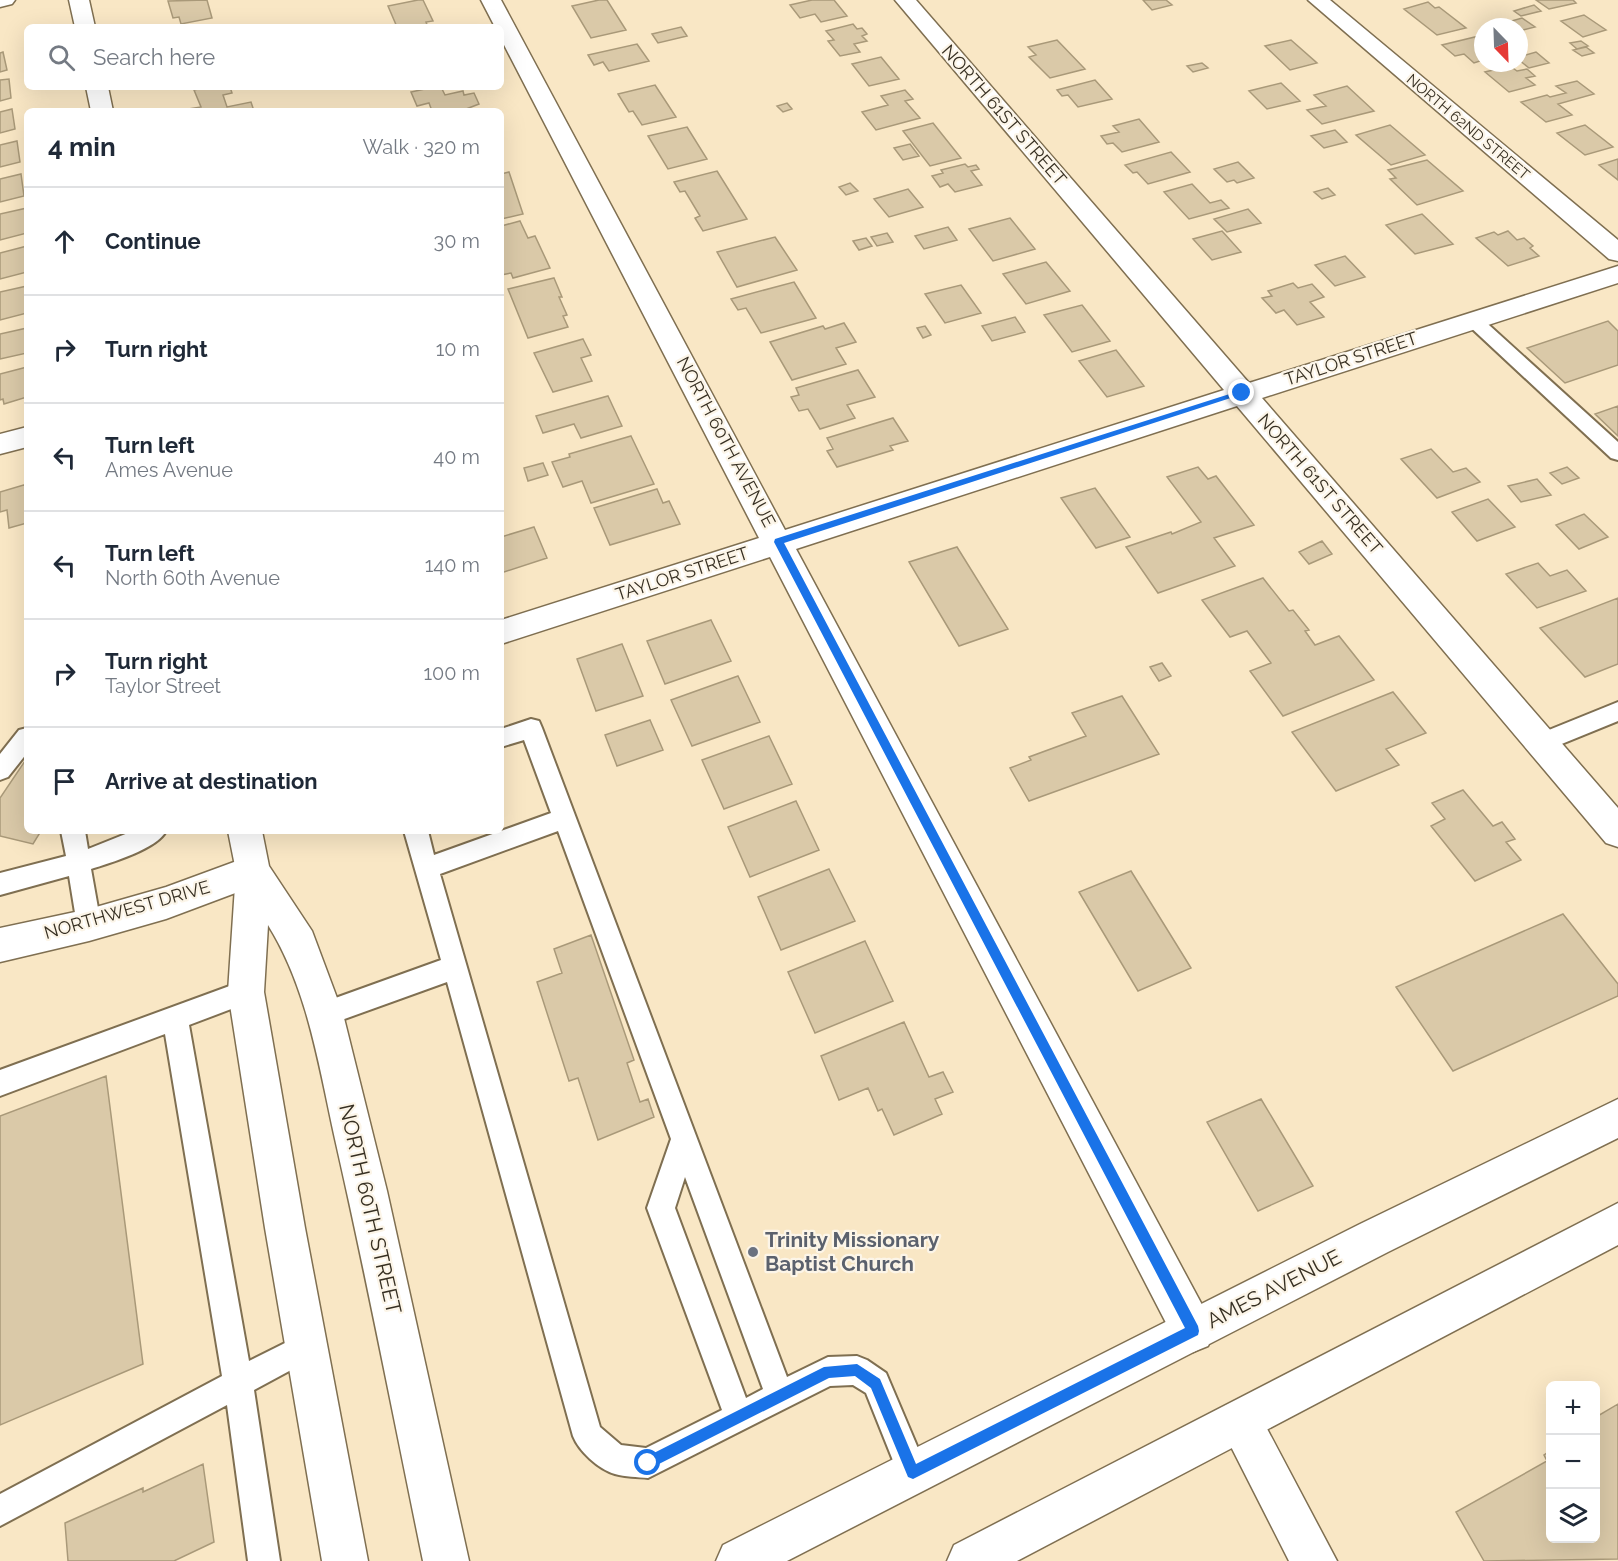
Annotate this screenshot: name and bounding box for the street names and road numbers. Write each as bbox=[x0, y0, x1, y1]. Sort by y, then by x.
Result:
street label: NORTH 61ST STREET bbox=[938, 40, 1071, 189]
street label: NORTH 62ND STREET bbox=[1403, 70, 1533, 184]
street label: TAYLOR STREET bbox=[1282, 327, 1420, 390]
street label: NORTH 60TH AVENUE bbox=[673, 353, 780, 530]
street label: NORTH 61ST STREET bbox=[1254, 409, 1387, 558]
street label: TAYLOR STREET bbox=[613, 542, 751, 605]
street label: NORTHWEST DRIVE bbox=[42, 876, 212, 943]
street label: NORTH 60TH STREET bbox=[334, 1101, 407, 1316]
street label: AMES AVENUE bbox=[1202, 1244, 1345, 1333]

